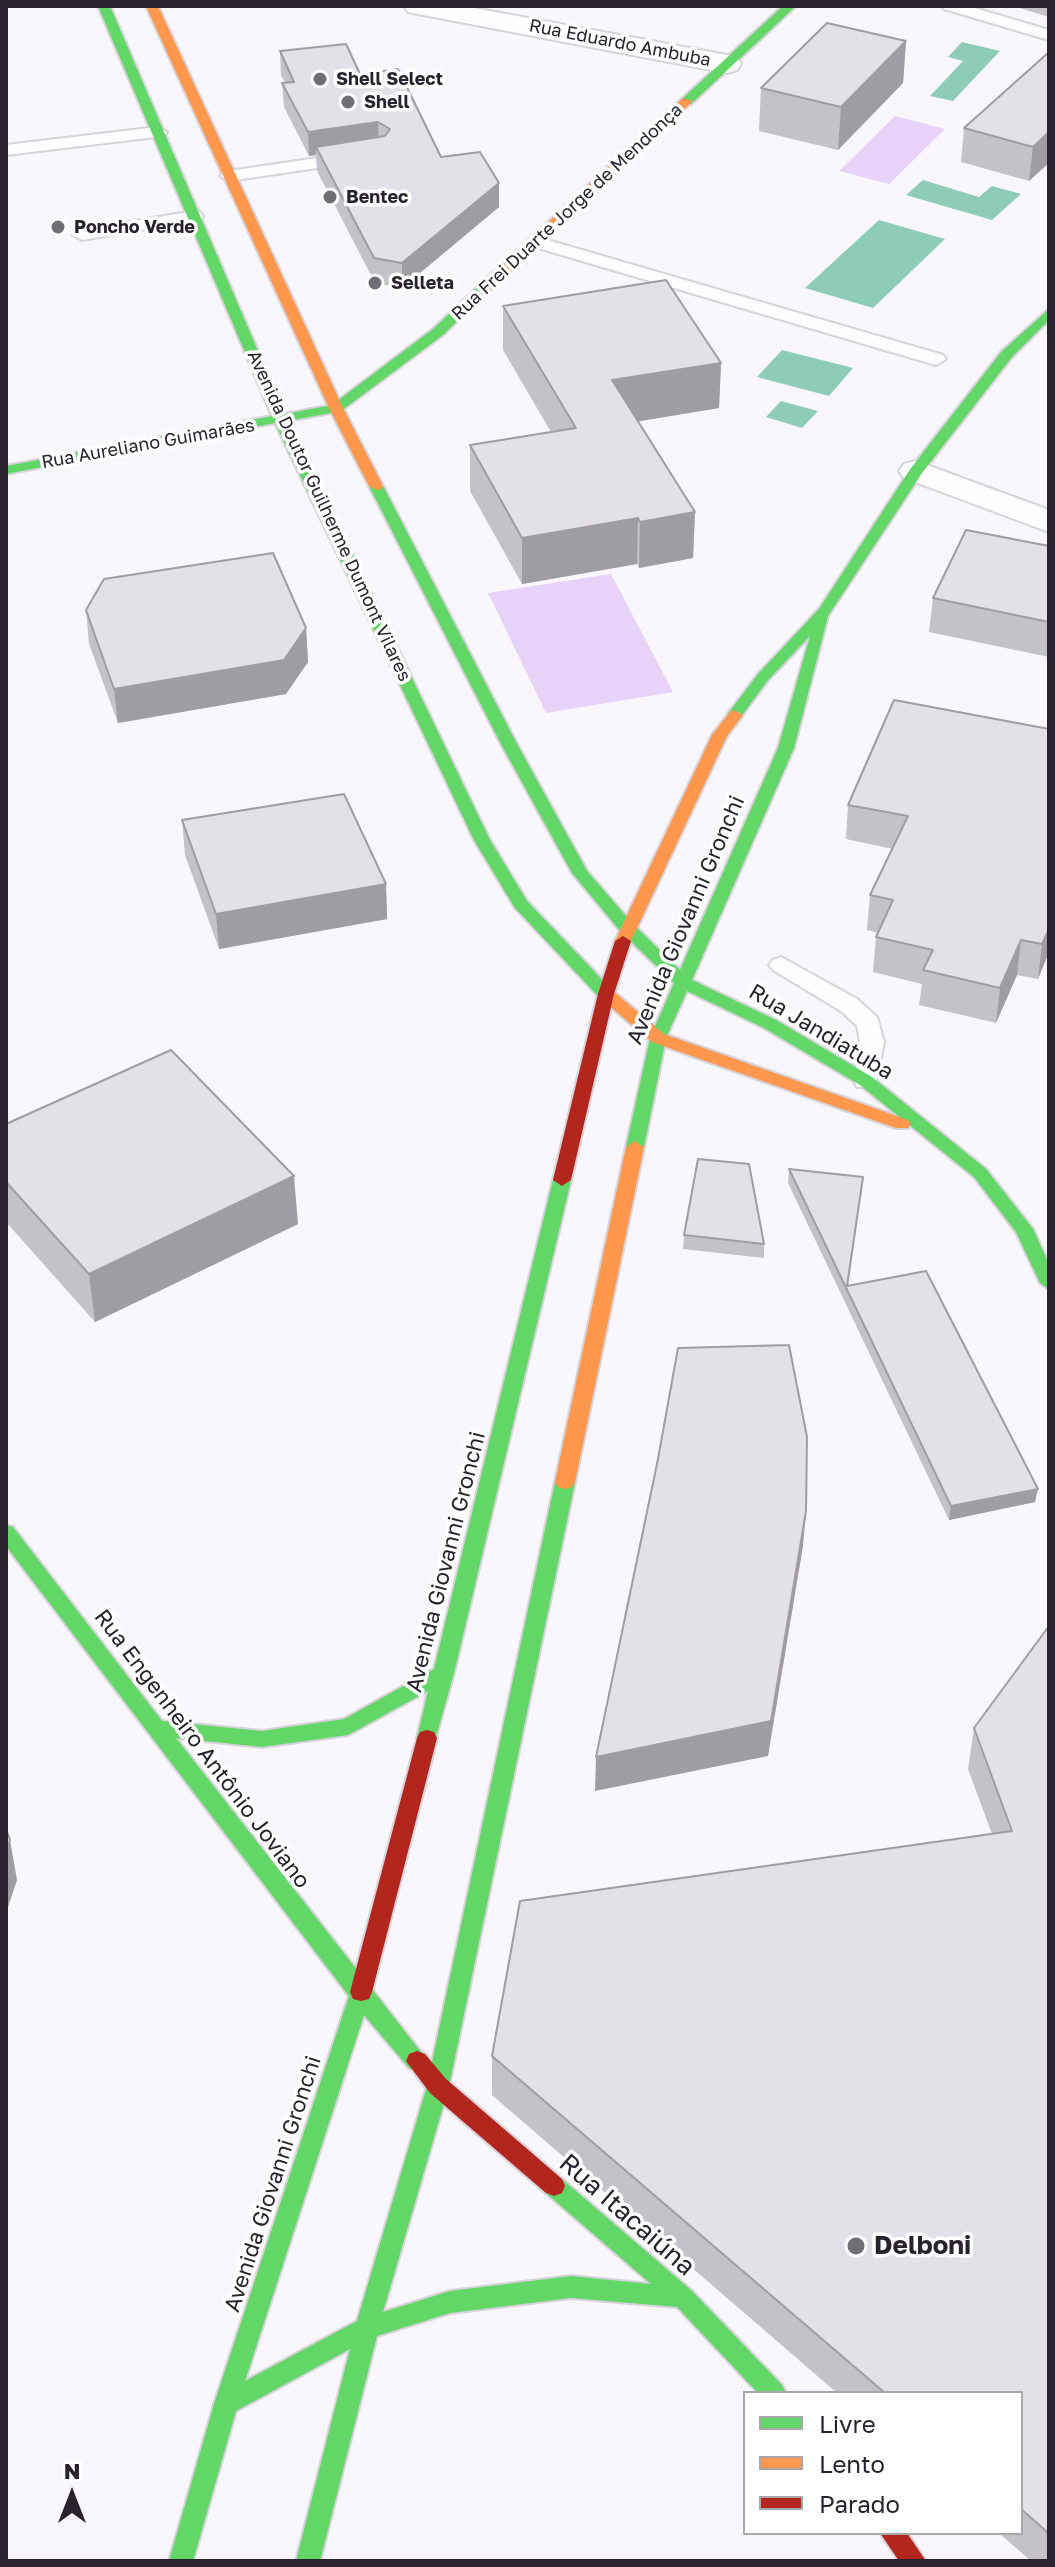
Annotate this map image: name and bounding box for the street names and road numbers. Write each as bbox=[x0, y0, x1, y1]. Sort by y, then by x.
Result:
street label: Rua Eduardo Ambuba bbox=[527, 15, 713, 71]
street label: Rua Frei Duarte Jorge de Mendonça bbox=[447, 99, 687, 325]
street label: Avenida Doutor Guilherme Dumont Vilares bbox=[243, 347, 415, 685]
street label: Rua Aureliano Guimarães bbox=[40, 415, 256, 473]
street label: Avenida Giovanni Gronchi bbox=[622, 792, 750, 1048]
street label: Rua Jandiatuba bbox=[744, 979, 898, 1085]
street label: Avenida Giovanni Gronchi bbox=[401, 1429, 491, 1695]
street label: Rua Engenheiro Antônio Joviano bbox=[88, 1604, 316, 1894]
street label: Avenida Giovanni Gronchi bbox=[219, 2053, 327, 2315]
street label: Rua Itacaiúna bbox=[553, 2148, 701, 2282]

